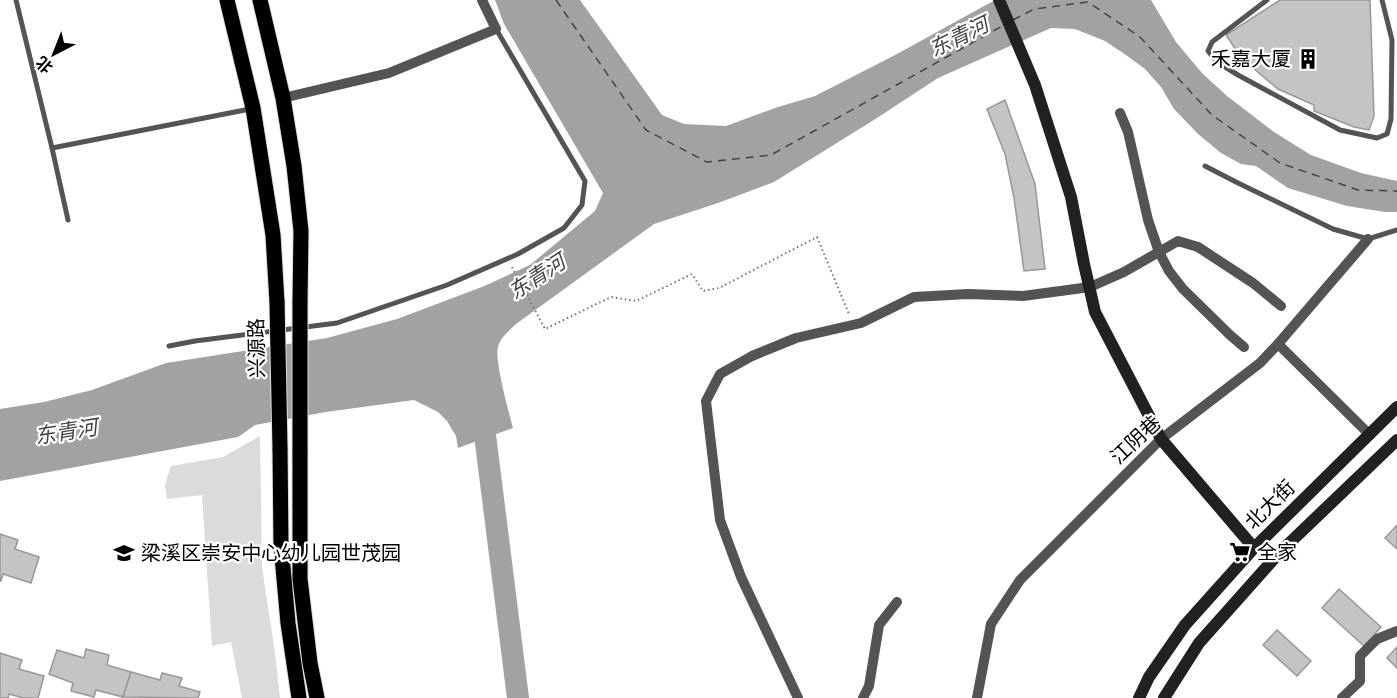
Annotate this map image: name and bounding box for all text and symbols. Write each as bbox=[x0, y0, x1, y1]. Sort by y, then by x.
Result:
water label: 东青河 bbox=[925, 11, 996, 62]
north arrow bbox=[24, 24, 84, 84]
building icon: 禾嘉大厦 bbox=[1296, 47, 1320, 71]
place label: 禾嘉大厦 bbox=[1211, 48, 1291, 71]
text: 北 bbox=[32, 52, 57, 77]
water label: 东青河 bbox=[504, 248, 573, 304]
street label: 兴源路 bbox=[245, 318, 269, 378]
street label: 江阴巷 bbox=[1106, 411, 1166, 469]
water label: 东青河 bbox=[33, 415, 103, 449]
street label: 北大街 bbox=[1240, 476, 1300, 534]
supermarket icon: 全家 bbox=[1228, 540, 1252, 564]
school or university icon: 梁溪区崇安中心幼儿园世茂园 bbox=[112, 541, 136, 565]
place label: 全家 bbox=[1257, 541, 1297, 564]
place label: 梁溪区崇安中心幼儿园世茂园 bbox=[141, 542, 401, 565]

